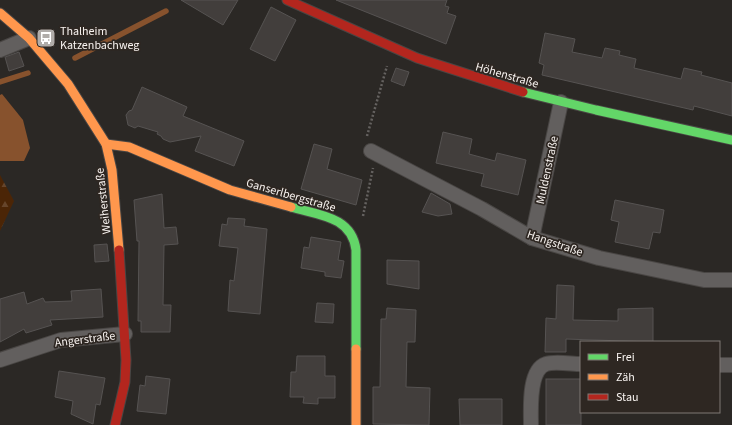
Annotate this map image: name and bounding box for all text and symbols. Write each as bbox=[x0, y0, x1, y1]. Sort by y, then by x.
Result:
place label: Thalheim Katzenbachweg bbox=[60, 23, 139, 54]
bus stop icon: Thalheim Katzenbachweg bbox=[35, 27, 57, 49]
street label: Höhenstraße bbox=[473, 58, 540, 93]
street label: Muldenstraße bbox=[532, 134, 563, 206]
street label: Weiherstraße bbox=[92, 167, 115, 235]
street label: Ganserlbergstraße bbox=[244, 175, 338, 216]
street label: Hangstraße bbox=[525, 226, 585, 261]
street label: Angerstraße bbox=[54, 327, 116, 352]
legend bbox=[580, 341, 720, 413]
text: Frei bbox=[616, 349, 635, 366]
text: Zäh bbox=[616, 369, 635, 386]
text: Stau bbox=[616, 389, 639, 406]

